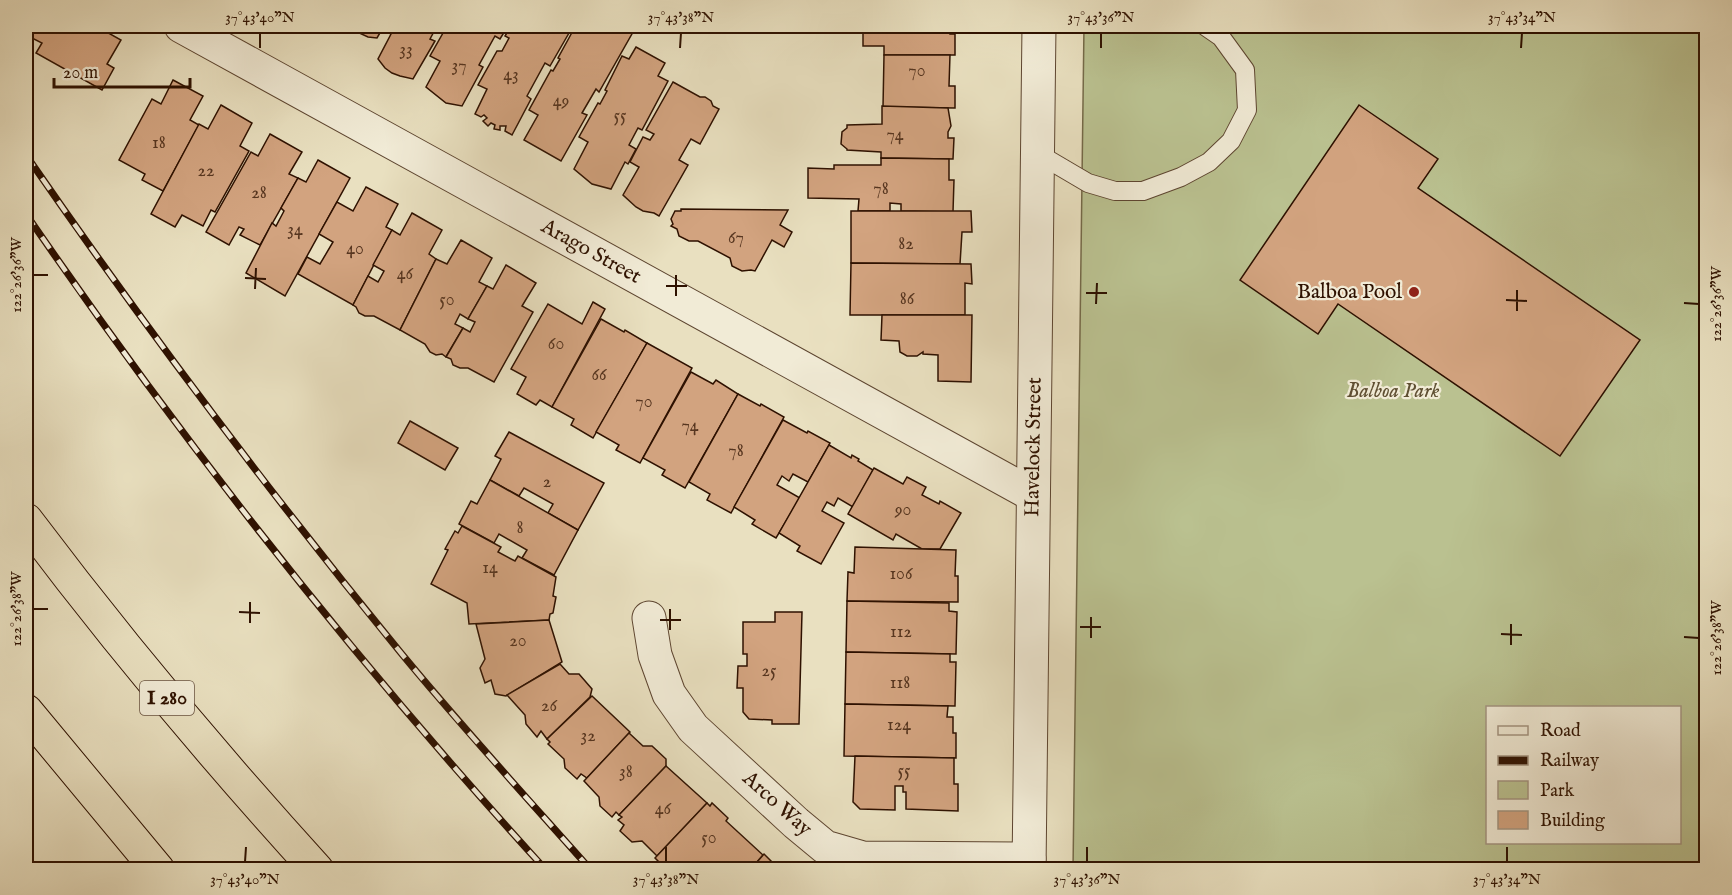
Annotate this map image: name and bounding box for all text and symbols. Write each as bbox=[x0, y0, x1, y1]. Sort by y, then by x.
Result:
text: 37°43'40"N bbox=[225, 8, 295, 27]
text: 37°43'38"N bbox=[648, 8, 714, 27]
text: 37°43'36"N bbox=[1068, 8, 1134, 27]
text: 37°43'34"N bbox=[1488, 8, 1556, 27]
house number: 33 bbox=[399, 39, 413, 62]
scale bar bbox=[54, 51, 190, 89]
house number: 37 bbox=[451, 55, 467, 78]
house number: 70 bbox=[908, 60, 926, 83]
text: 20 m bbox=[63, 62, 98, 85]
house number: 43 bbox=[503, 64, 519, 87]
house number: 49 bbox=[553, 90, 569, 113]
house number: 55 bbox=[613, 105, 627, 128]
house number: 74 bbox=[886, 124, 904, 147]
house number: 18 bbox=[152, 132, 166, 155]
house number: 22 bbox=[198, 160, 214, 183]
house number: 78 bbox=[873, 178, 889, 201]
house number: 28 bbox=[251, 182, 267, 205]
street label: Arago Street bbox=[535, 213, 646, 291]
house number: 34 bbox=[287, 219, 303, 242]
house number: 67 bbox=[728, 227, 744, 250]
house number: 82 bbox=[898, 233, 914, 256]
text: 122°26'36"W bbox=[7, 237, 26, 313]
house number: 40 bbox=[346, 238, 364, 261]
house number: 46 bbox=[397, 263, 414, 286]
text: 122°26'36"W bbox=[1707, 266, 1726, 342]
place label: Balboa Pool bbox=[1297, 279, 1402, 306]
marker: Balboa Pool bbox=[1407, 285, 1421, 299]
house number: 86 bbox=[900, 288, 915, 311]
house number: 50 bbox=[439, 289, 455, 312]
house number: 60 bbox=[548, 333, 564, 356]
house number: 66 bbox=[591, 364, 607, 387]
street label: Havelock Street bbox=[1019, 377, 1049, 517]
park label: Balboa Park bbox=[1346, 378, 1440, 405]
house number: 70 bbox=[635, 391, 653, 414]
house number: 74 bbox=[681, 415, 699, 438]
house number: 78 bbox=[728, 440, 744, 463]
house number: 2 bbox=[543, 471, 551, 494]
house number: 90 bbox=[894, 499, 911, 522]
house number: 8 bbox=[516, 517, 524, 540]
house number: 14 bbox=[482, 557, 498, 580]
house number: 106 bbox=[889, 563, 913, 586]
text: 122°26'38"W bbox=[7, 571, 26, 647]
text: 122°26'38"W bbox=[1707, 600, 1726, 676]
house number: 112 bbox=[890, 621, 912, 644]
house number: 20 bbox=[509, 630, 527, 653]
house number: 25 bbox=[762, 660, 777, 683]
house number: 118 bbox=[890, 672, 910, 695]
road number: I 280 bbox=[140, 681, 194, 715]
house number: 26 bbox=[541, 695, 557, 718]
legend bbox=[1486, 706, 1681, 844]
house number: 124 bbox=[887, 714, 911, 737]
text: Road bbox=[1540, 720, 1581, 743]
house number: 32 bbox=[580, 725, 596, 748]
text: Railway bbox=[1540, 750, 1599, 773]
house number: 55 bbox=[897, 760, 911, 783]
house number: 38 bbox=[619, 761, 633, 784]
street label: Arco Way bbox=[736, 765, 818, 843]
text: Park bbox=[1540, 780, 1575, 803]
house number: 46 bbox=[655, 798, 672, 821]
text: Building bbox=[1540, 810, 1605, 833]
house number: 50 bbox=[701, 827, 717, 850]
text: 37°43'40"N bbox=[210, 870, 280, 889]
text: 37°43'38"N bbox=[633, 870, 699, 889]
text: 37°43'36"N bbox=[1054, 870, 1120, 889]
text: 37°43'34"N bbox=[1473, 870, 1541, 889]

